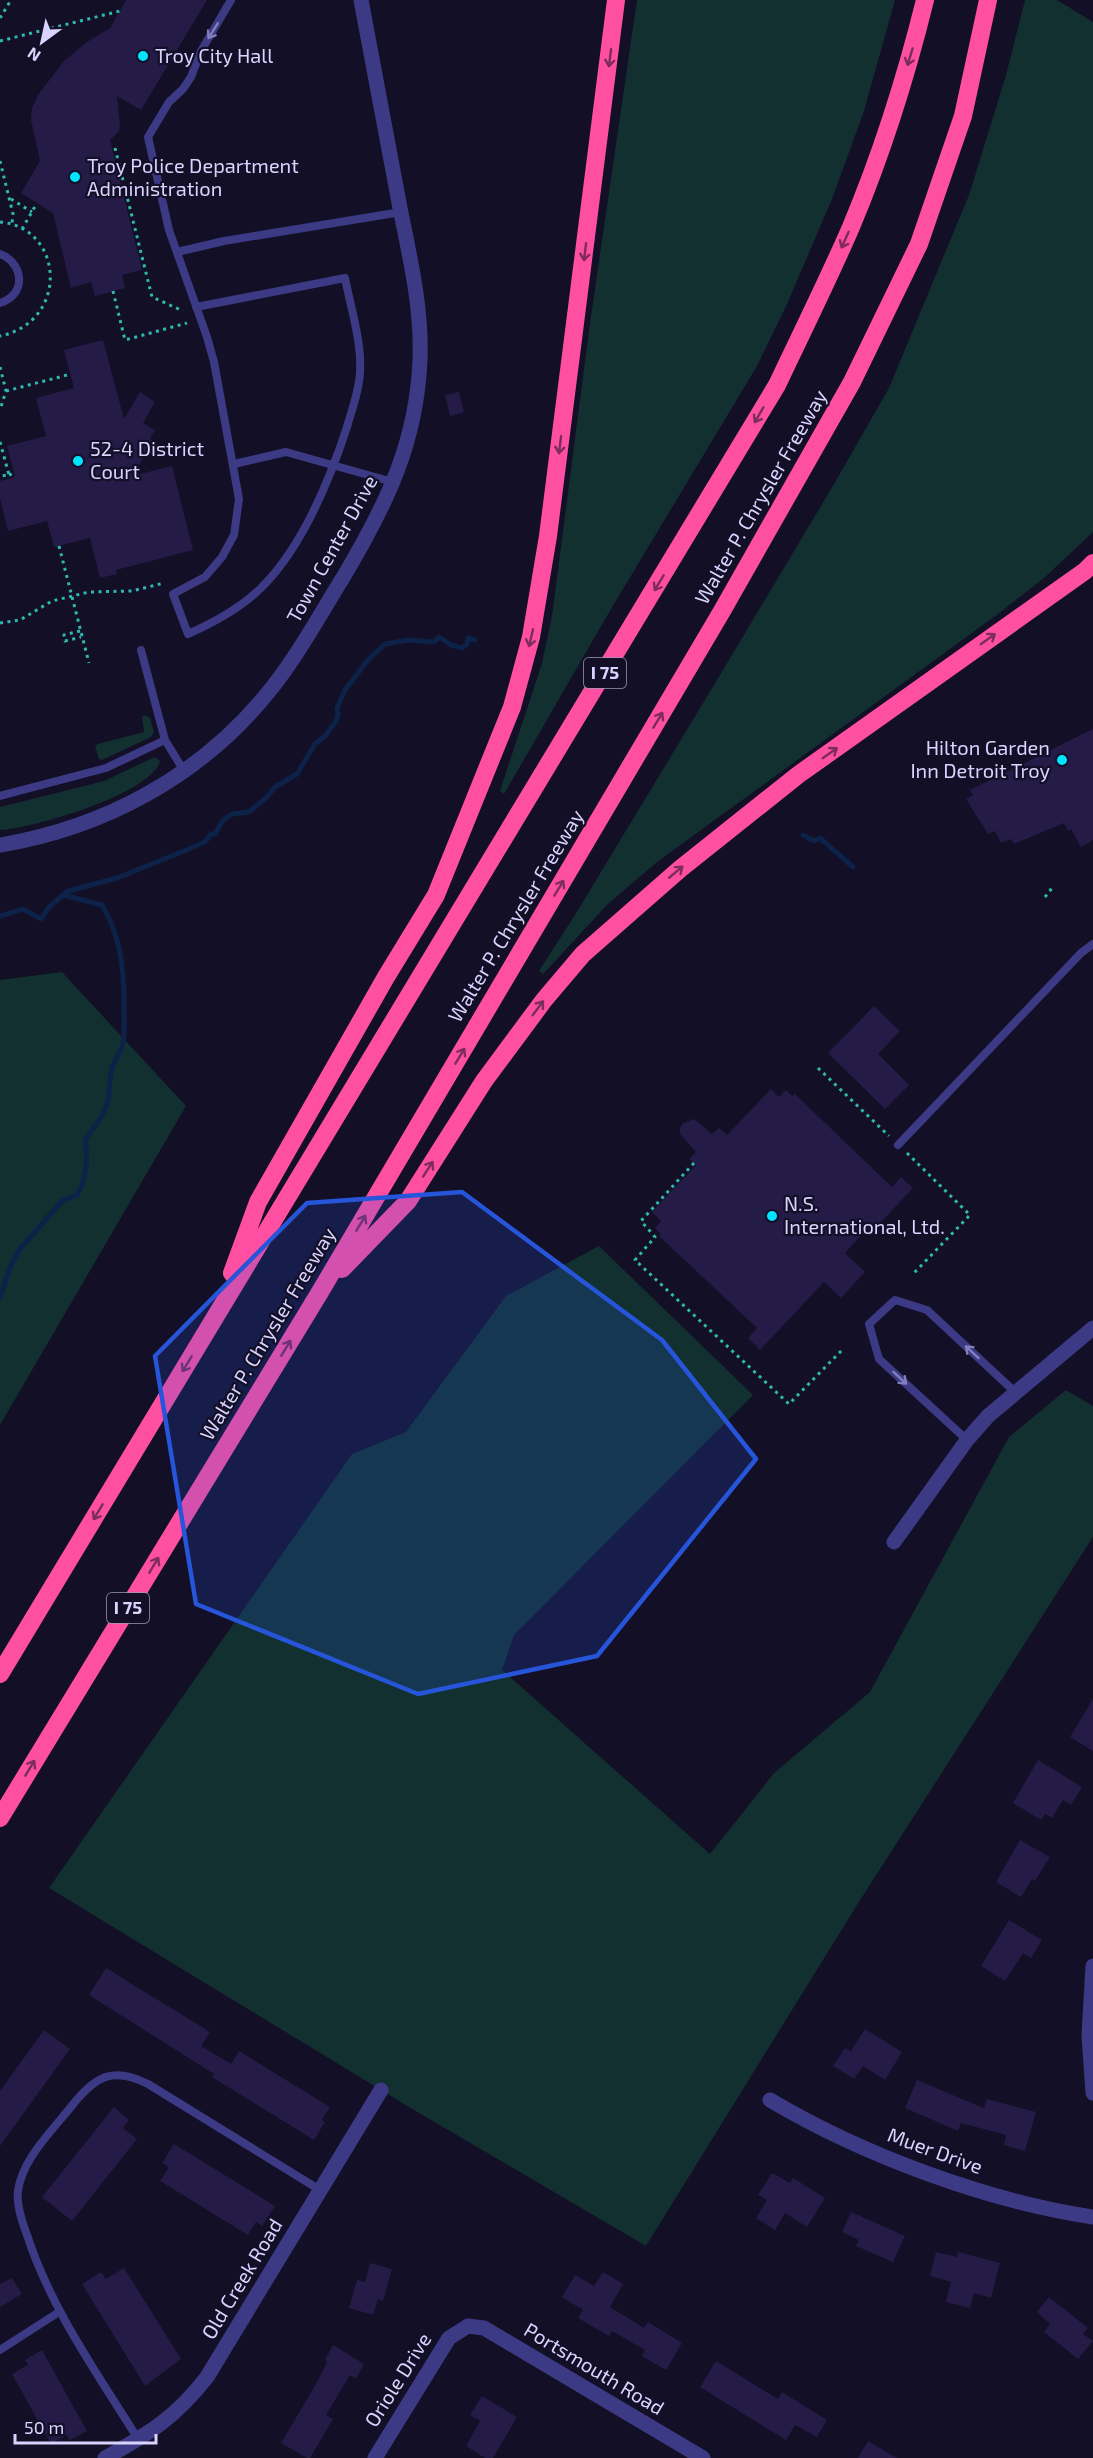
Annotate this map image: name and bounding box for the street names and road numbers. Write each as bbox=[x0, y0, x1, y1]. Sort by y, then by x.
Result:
street label: Walter P. Chrysler Freeway bbox=[689, 385, 832, 608]
street label: Town Center Drive bbox=[281, 471, 382, 626]
road number: I 75 bbox=[584, 658, 626, 688]
street label: Walter P. Chrysler Freeway bbox=[442, 805, 588, 1026]
street label: Walter P. Chrysler Freeway bbox=[194, 1223, 340, 1444]
road number: I 75 bbox=[107, 1593, 149, 1623]
street label: Muer Drive bbox=[885, 2122, 986, 2178]
street label: Old Creek Road bbox=[196, 2214, 287, 2343]
street label: Portsmouth Road bbox=[520, 2317, 669, 2419]
street label: Oriole Drive bbox=[359, 2328, 436, 2431]

